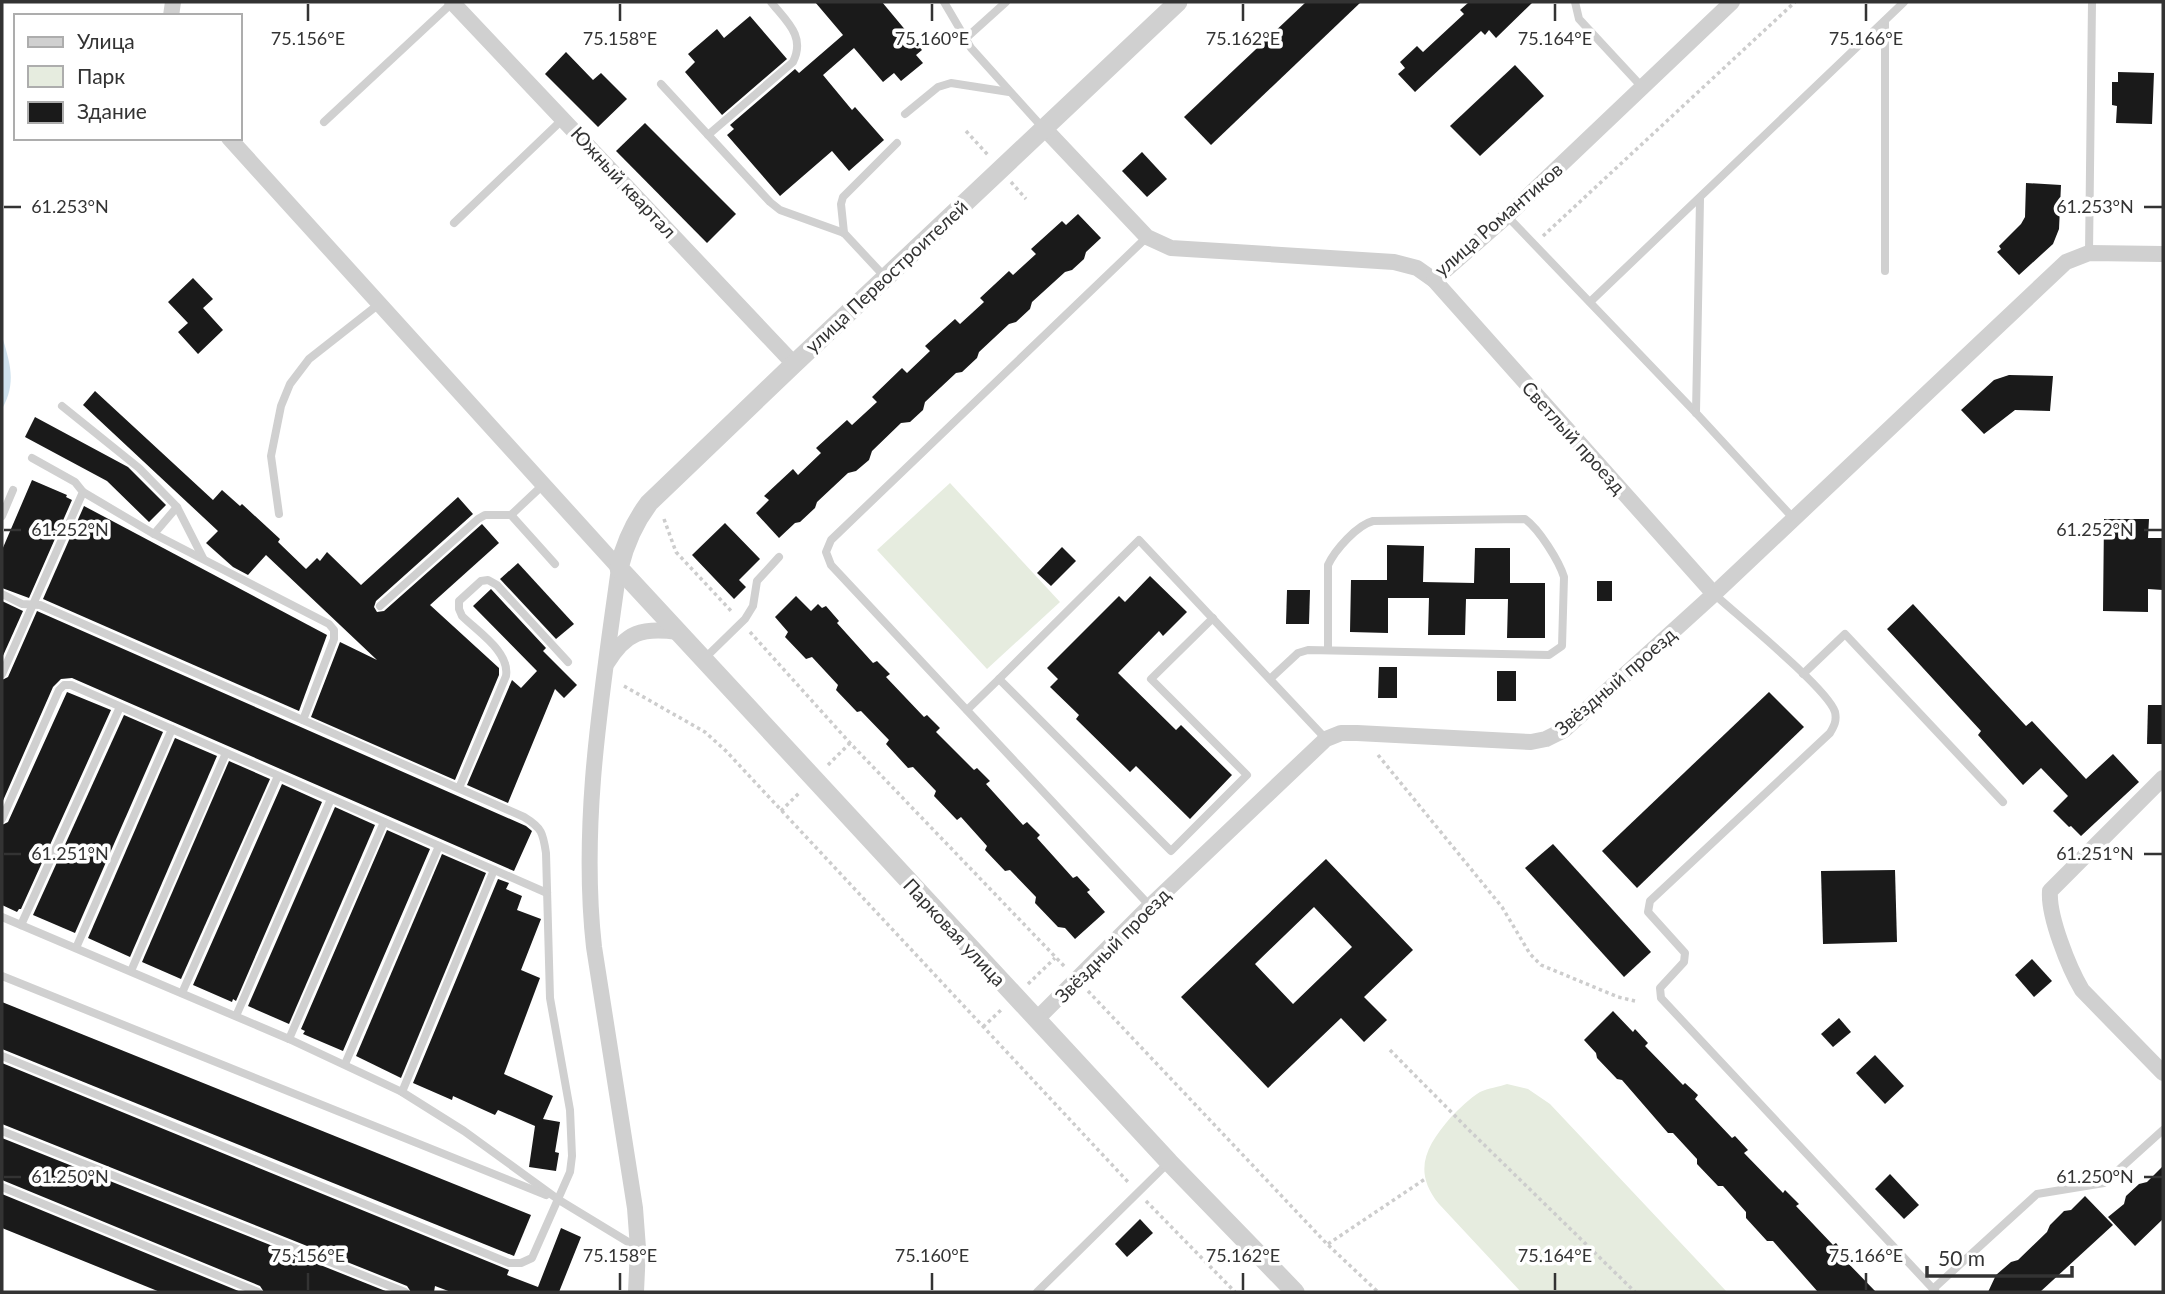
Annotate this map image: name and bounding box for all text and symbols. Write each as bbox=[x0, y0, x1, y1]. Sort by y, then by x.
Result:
legend bbox=[14, 14, 242, 140]
text: 75.156°E bbox=[271, 27, 345, 49]
text: 75.158°E bbox=[583, 27, 657, 49]
text: 75.160°E bbox=[895, 27, 969, 49]
text: 75.162°E bbox=[1206, 27, 1280, 49]
text: 75.164°E bbox=[1518, 27, 1592, 49]
text: 75.166°E bbox=[1829, 27, 1903, 49]
text: Улица bbox=[77, 28, 135, 53]
text: Парк bbox=[77, 63, 125, 88]
text: Здание bbox=[77, 98, 147, 123]
street label: Южный квартал bbox=[567, 122, 681, 242]
street label: улица Романтиков bbox=[1429, 157, 1567, 281]
text: 61.253°N bbox=[31, 195, 109, 217]
street label: улица Первостроителей bbox=[800, 195, 972, 357]
text: 61.253°N bbox=[2056, 195, 2134, 217]
street label: Светлый проезд bbox=[1517, 376, 1631, 498]
text: 61.252°N bbox=[31, 518, 109, 540]
text: 61.252°N bbox=[2056, 518, 2134, 540]
street label: Звёздный проезд bbox=[1550, 622, 1680, 740]
text: 61.251°N bbox=[31, 842, 109, 864]
text: 61.251°N bbox=[2056, 842, 2134, 864]
street label: Парковая улица bbox=[899, 873, 1011, 991]
street label: Звёздный проезд bbox=[1050, 883, 1174, 1007]
text: 61.250°N bbox=[31, 1165, 109, 1187]
text: 61.250°N bbox=[2056, 1165, 2134, 1187]
scale bar bbox=[1927, 1234, 2072, 1278]
text: 75.156°E bbox=[271, 1244, 345, 1266]
text: 75.158°E bbox=[583, 1244, 657, 1266]
text: 75.160°E bbox=[895, 1244, 969, 1266]
text: 75.162°E bbox=[1206, 1244, 1280, 1266]
text: 75.164°E bbox=[1518, 1244, 1592, 1266]
text: 75.166°E bbox=[1829, 1244, 1903, 1266]
text: 50 m bbox=[1938, 1245, 1985, 1270]

